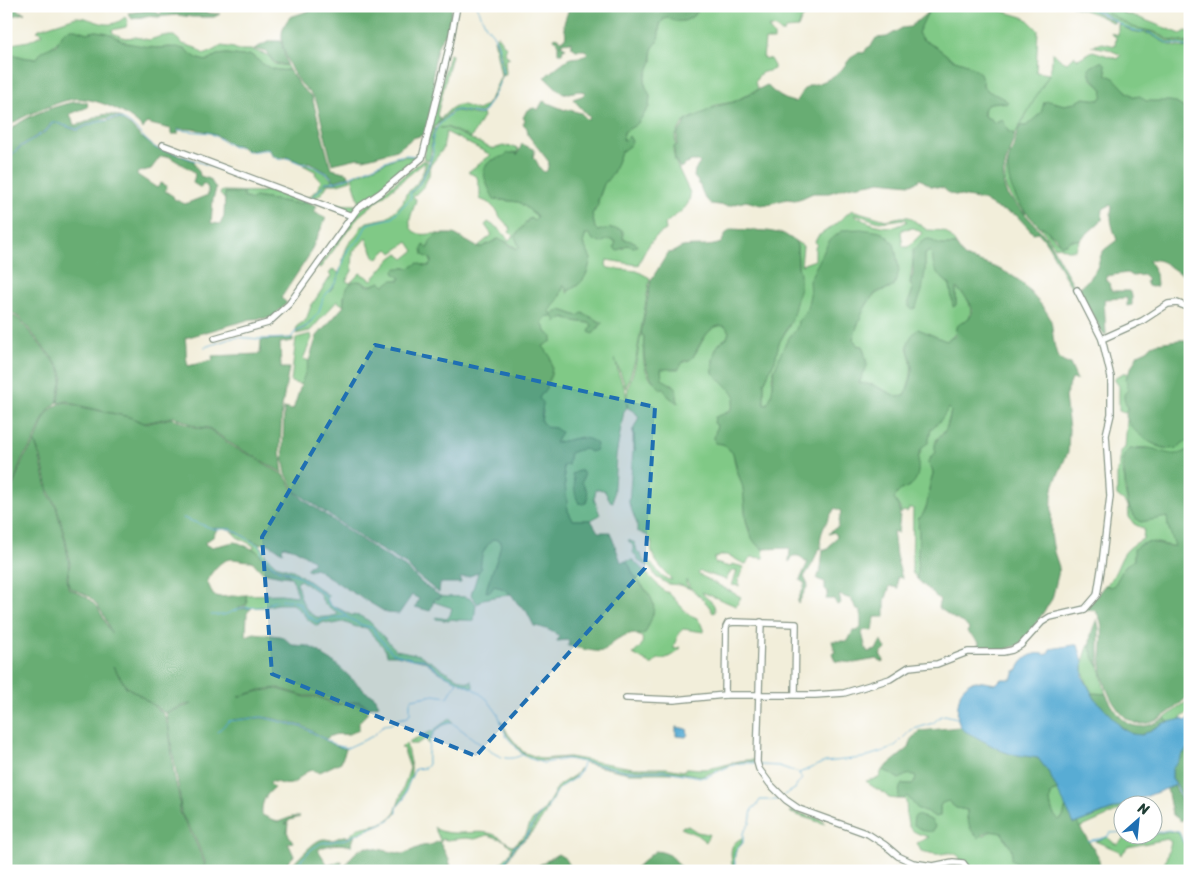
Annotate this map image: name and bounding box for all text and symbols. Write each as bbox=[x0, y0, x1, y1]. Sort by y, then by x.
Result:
north arrow bbox=[1114, 794, 1164, 844]
text: N bbox=[1133, 795, 1154, 822]

